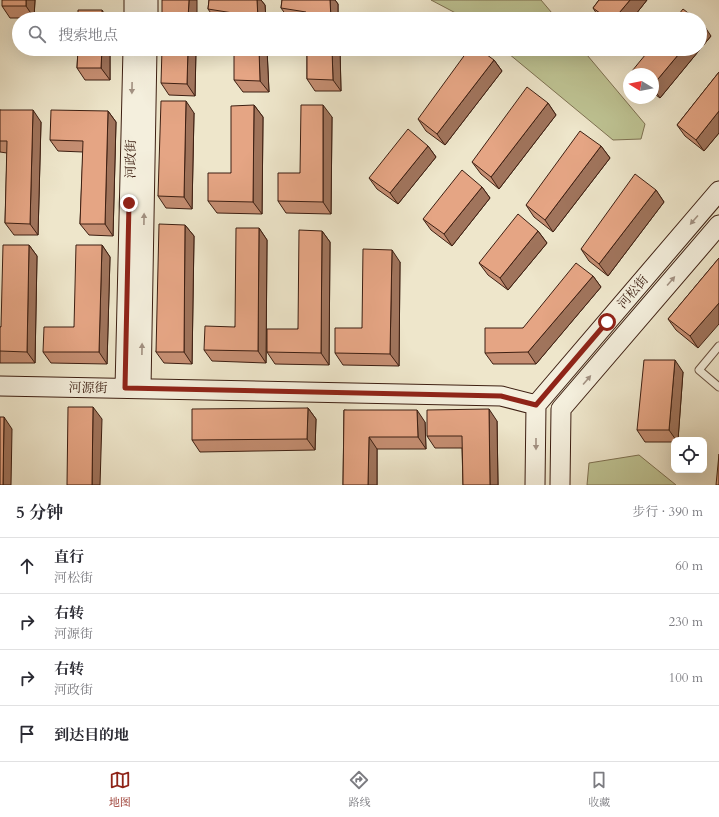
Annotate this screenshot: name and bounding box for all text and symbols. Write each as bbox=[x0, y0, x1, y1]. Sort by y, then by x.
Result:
search box bbox=[12, 12, 707, 56]
icon: search bbox=[26, 23, 48, 45]
text: 搜索地点 bbox=[58, 25, 118, 45]
north arrow bbox=[623, 68, 659, 104]
one-way arrow bbox=[129, 82, 135, 95]
street label: 河政街 bbox=[122, 139, 140, 179]
route end bbox=[120, 194, 138, 212]
one-way arrow bbox=[141, 212, 147, 225]
one-way arrow bbox=[689, 215, 698, 226]
street label: 河松街 bbox=[613, 271, 653, 313]
one-way arrow bbox=[667, 276, 676, 286]
route start bbox=[598, 313, 616, 331]
one-way arrow bbox=[139, 342, 145, 355]
one-way arrow bbox=[582, 374, 591, 385]
street label: 河源街 bbox=[68, 379, 108, 397]
map controls bbox=[671, 437, 707, 473]
button: locate bbox=[671, 437, 707, 473]
one-way arrow bbox=[533, 438, 539, 451]
text: 5 分钟 bbox=[16, 501, 63, 524]
text: 步行 · 390 m bbox=[632, 503, 703, 521]
text: 直行 bbox=[54, 547, 84, 567]
icon: ahead bbox=[16, 555, 38, 577]
text: 60 m bbox=[675, 557, 703, 575]
text: 河松街 bbox=[54, 569, 93, 587]
text: 右转 bbox=[54, 603, 84, 623]
icon: right bbox=[16, 611, 38, 633]
text: 230 m bbox=[669, 613, 703, 631]
text: 河源街 bbox=[54, 625, 93, 643]
text: 右转 bbox=[54, 659, 84, 679]
icon: right bbox=[16, 667, 38, 689]
text: 100 m bbox=[669, 669, 703, 687]
text: 河政街 bbox=[54, 681, 93, 699]
icon: arrive bbox=[16, 723, 38, 745]
text: 到达目的地 bbox=[54, 725, 129, 745]
tab: 地图 bbox=[109, 769, 131, 810]
tab: 路线 bbox=[348, 769, 370, 810]
tab: 收藏 bbox=[588, 769, 610, 810]

